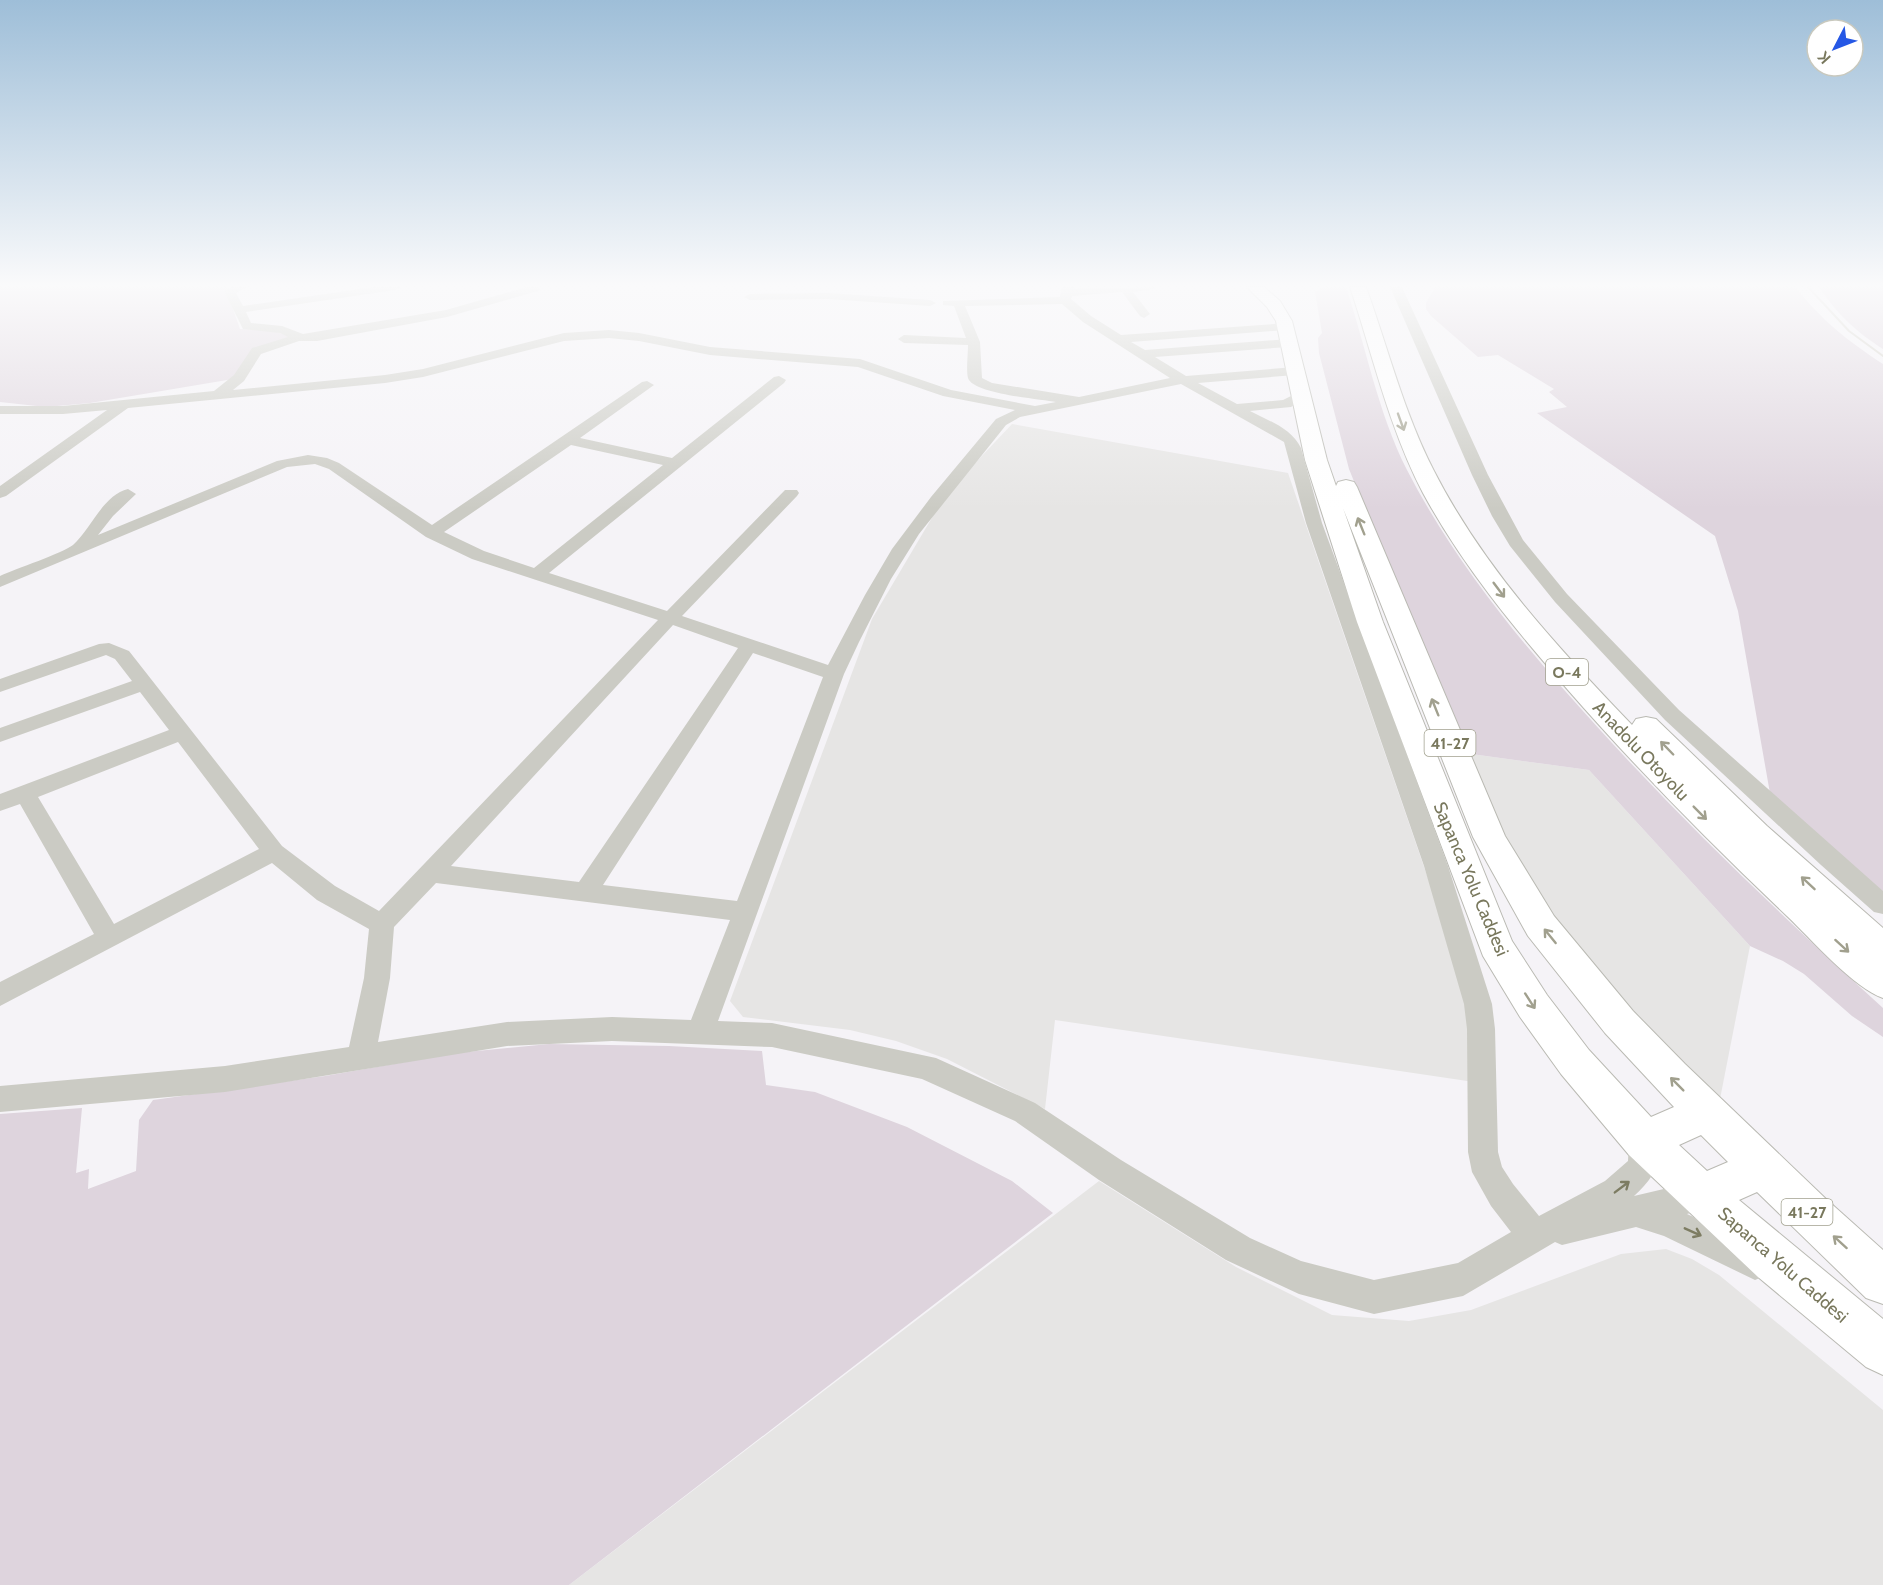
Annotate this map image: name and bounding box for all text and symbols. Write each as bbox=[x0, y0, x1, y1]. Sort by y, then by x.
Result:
north arrow bbox=[1805, 18, 1865, 78]
text: K bbox=[1814, 48, 1835, 68]
one-way arrow bbox=[1397, 413, 1408, 431]
one-way arrow bbox=[1355, 517, 1366, 536]
one-way arrow bbox=[1493, 582, 1505, 598]
road number: O-4 bbox=[1546, 659, 1588, 685]
street label: Anadolu Otoyolu bbox=[1588, 697, 1694, 805]
one-way arrow bbox=[1429, 698, 1440, 716]
road number: 41-27 bbox=[1424, 730, 1476, 756]
one-way arrow bbox=[1660, 741, 1674, 756]
street label: Sapanca Yolu Caddesi bbox=[1429, 799, 1513, 959]
one-way arrow bbox=[1693, 805, 1707, 820]
one-way arrow bbox=[1800, 876, 1815, 890]
one-way arrow bbox=[1544, 929, 1557, 945]
one-way arrow bbox=[1835, 939, 1850, 953]
one-way arrow bbox=[1524, 992, 1536, 1009]
one-way arrow bbox=[1670, 1077, 1685, 1092]
one-way arrow bbox=[1614, 1180, 1630, 1193]
road number: 41-27 bbox=[1782, 1199, 1832, 1225]
street label: Sapanca Yolu Caddesi bbox=[1713, 1202, 1853, 1328]
one-way arrow bbox=[1684, 1227, 1702, 1239]
one-way arrow bbox=[1833, 1235, 1848, 1249]

